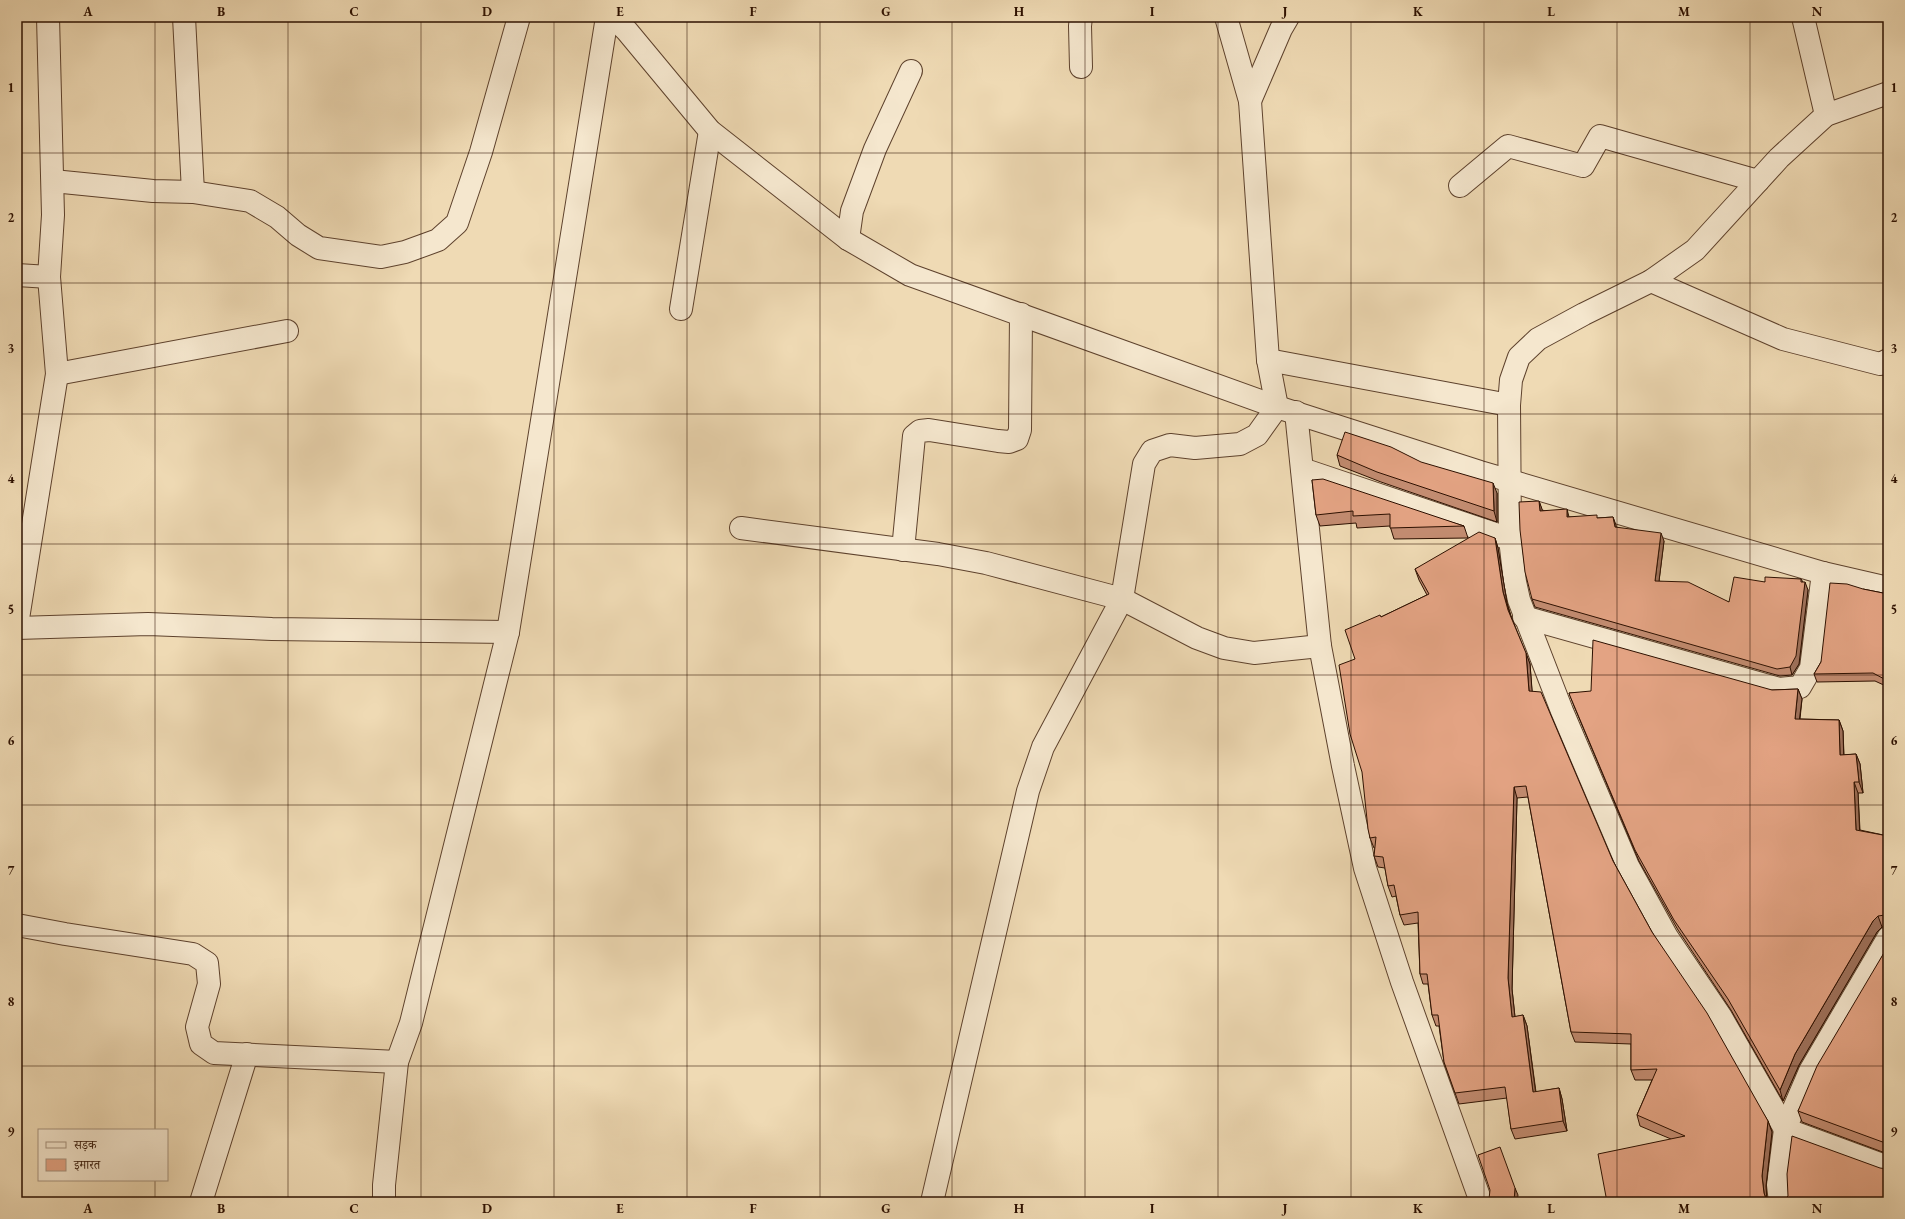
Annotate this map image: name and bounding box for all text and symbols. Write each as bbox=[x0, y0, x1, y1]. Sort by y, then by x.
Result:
text: A bbox=[82, 3, 93, 20]
text: B bbox=[217, 3, 225, 20]
text: C bbox=[349, 3, 359, 20]
text: D bbox=[482, 3, 492, 20]
text: E bbox=[616, 3, 624, 20]
text: F bbox=[749, 3, 757, 20]
text: G bbox=[881, 3, 891, 20]
text: H bbox=[1014, 3, 1025, 20]
text: I bbox=[1150, 3, 1155, 20]
text: J bbox=[1281, 3, 1288, 20]
text: K bbox=[1413, 3, 1424, 20]
text: L bbox=[1547, 3, 1555, 20]
text: M bbox=[1678, 3, 1690, 20]
text: N bbox=[1812, 3, 1823, 20]
text: 1 bbox=[8, 79, 15, 96]
text: 1 bbox=[1891, 79, 1898, 96]
text: 2 bbox=[8, 209, 15, 226]
text: 2 bbox=[1891, 209, 1898, 226]
text: 3 bbox=[8, 340, 15, 357]
text: 3 bbox=[1891, 340, 1898, 357]
text: 4 bbox=[8, 470, 15, 487]
text: 4 bbox=[1891, 470, 1898, 487]
text: 5 bbox=[8, 601, 14, 618]
text: 5 bbox=[1891, 601, 1897, 618]
text: 6 bbox=[8, 732, 15, 749]
text: 6 bbox=[1891, 732, 1898, 749]
text: 7 bbox=[8, 862, 15, 879]
text: 7 bbox=[1891, 862, 1898, 879]
text: 8 bbox=[8, 993, 15, 1010]
text: 8 bbox=[1891, 993, 1898, 1010]
text: 9 bbox=[8, 1123, 15, 1140]
text: 9 bbox=[1891, 1123, 1898, 1140]
legend bbox=[38, 1129, 168, 1181]
text: सड़क bbox=[73, 1137, 98, 1153]
text: इमारत bbox=[73, 1157, 101, 1173]
text: A bbox=[82, 1200, 93, 1217]
text: B bbox=[217, 1200, 225, 1217]
text: C bbox=[349, 1200, 359, 1217]
text: D bbox=[482, 1200, 492, 1217]
text: E bbox=[616, 1200, 624, 1217]
text: F bbox=[749, 1200, 757, 1217]
text: G bbox=[881, 1200, 891, 1217]
text: H bbox=[1014, 1200, 1025, 1217]
text: I bbox=[1150, 1200, 1155, 1217]
text: J bbox=[1281, 1200, 1288, 1217]
text: K bbox=[1413, 1200, 1424, 1217]
text: L bbox=[1547, 1200, 1555, 1217]
text: M bbox=[1678, 1200, 1690, 1217]
text: N bbox=[1812, 1200, 1823, 1217]

